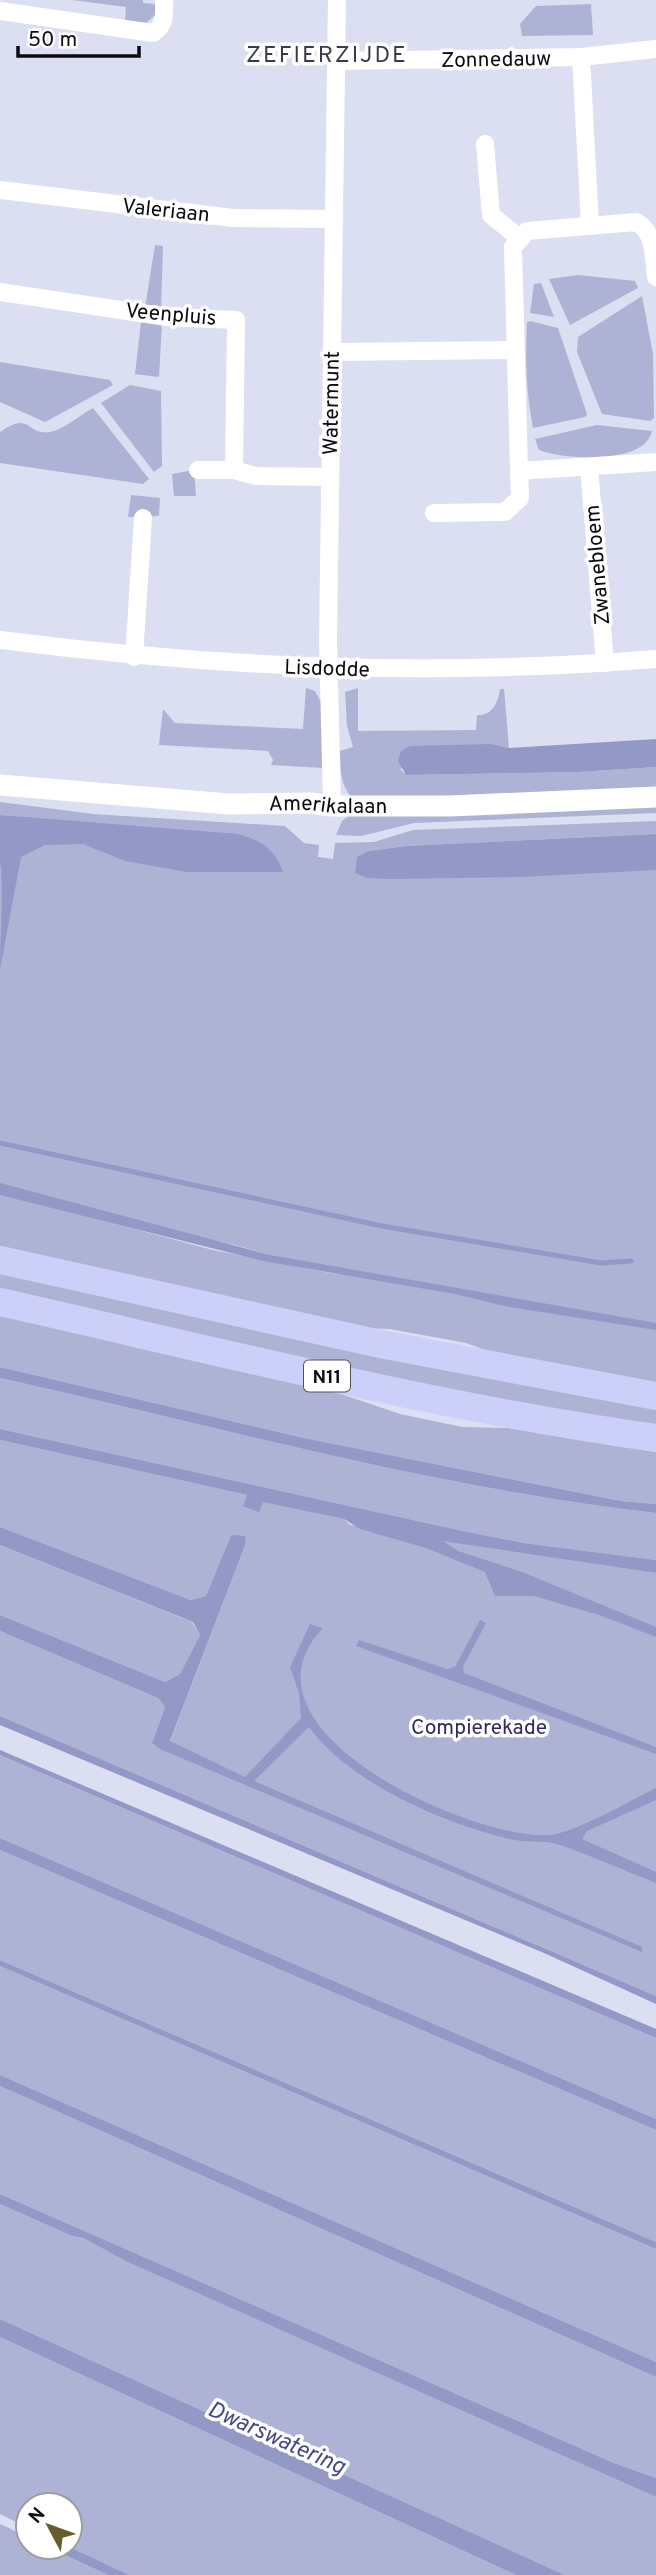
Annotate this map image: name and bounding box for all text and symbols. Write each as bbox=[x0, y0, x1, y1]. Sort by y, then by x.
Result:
scale bar bbox=[18, 14, 138, 58]
text: 50 m bbox=[28, 27, 77, 54]
district label: ZEFIERZIJDE bbox=[246, 42, 408, 71]
street label: Zonnedauw bbox=[441, 46, 551, 75]
street label: Valeriaan bbox=[121, 193, 211, 230]
street label: Veenpluis bbox=[124, 298, 218, 333]
street label: Watermunt bbox=[318, 351, 347, 455]
street label: Zwanebloem bbox=[580, 504, 617, 626]
street label: Lisdodde bbox=[284, 655, 370, 684]
street label: Amerikalaan bbox=[269, 791, 387, 822]
road number: N11 bbox=[304, 1360, 350, 1392]
park label: Compierekade bbox=[411, 1715, 547, 1742]
water label: Dwarswatering bbox=[203, 2396, 350, 2483]
north arrow bbox=[14, 2491, 84, 2561]
text: N bbox=[24, 2503, 51, 2529]

